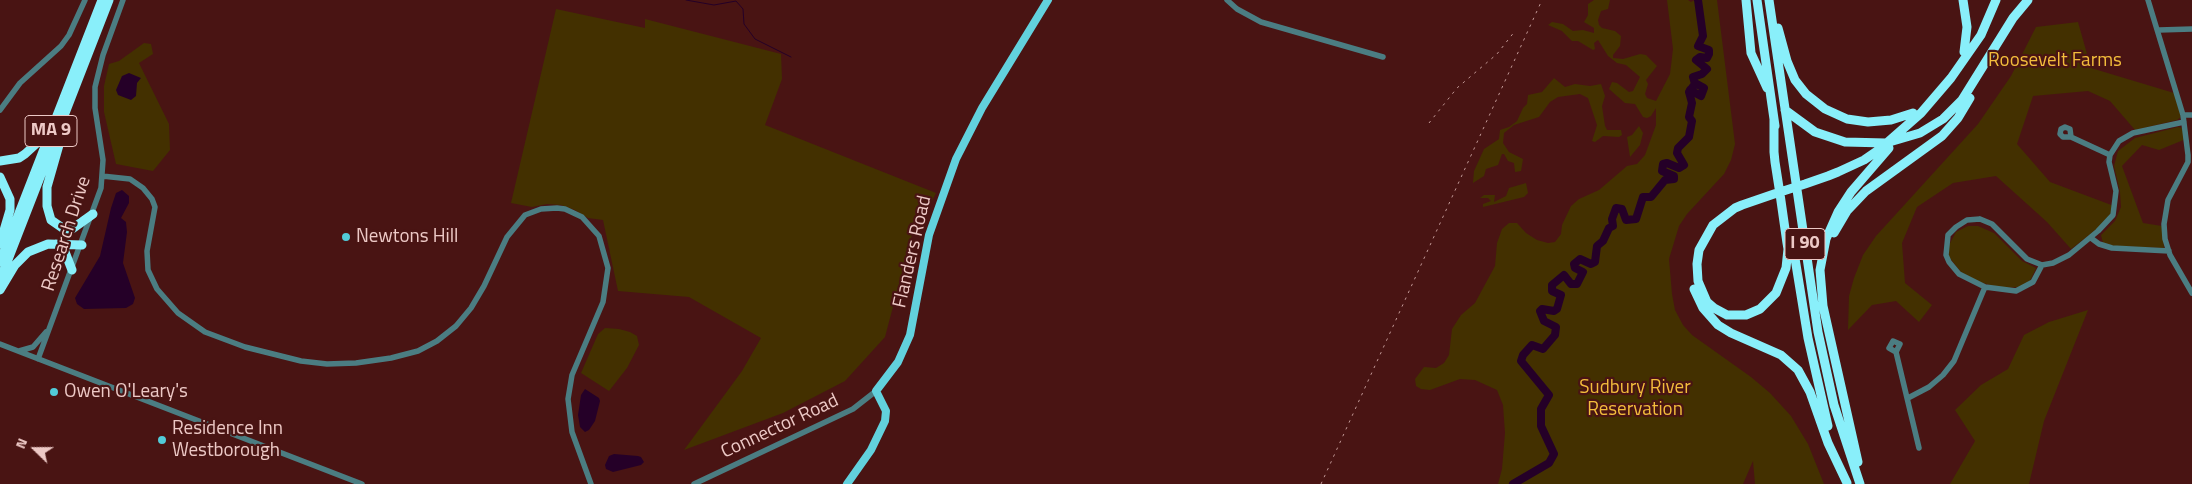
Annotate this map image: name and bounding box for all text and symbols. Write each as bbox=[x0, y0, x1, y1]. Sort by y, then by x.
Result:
park label: Roosevelt Farms bbox=[1988, 50, 2122, 72]
road number: MA 9 bbox=[25, 115, 77, 146]
street label: Research Drive bbox=[38, 174, 96, 294]
street label: Flanders Road bbox=[889, 194, 937, 310]
place label: Newtons Hill bbox=[356, 226, 458, 248]
road number: I 90 bbox=[1785, 228, 1825, 260]
marker: Newtons Hill bbox=[340, 231, 352, 243]
park label: Sudbury River Reservation bbox=[1579, 377, 1691, 421]
place label: Owen O'Leary's bbox=[64, 381, 188, 403]
marker: Owen O'Leary's bbox=[48, 386, 60, 398]
street label: Connector Road bbox=[718, 390, 842, 464]
place label: Residence Inn Westborough bbox=[172, 418, 283, 462]
north arrow bbox=[10, 424, 60, 474]
marker: Residence Inn Westborough bbox=[156, 434, 168, 446]
text: N bbox=[9, 435, 32, 452]

